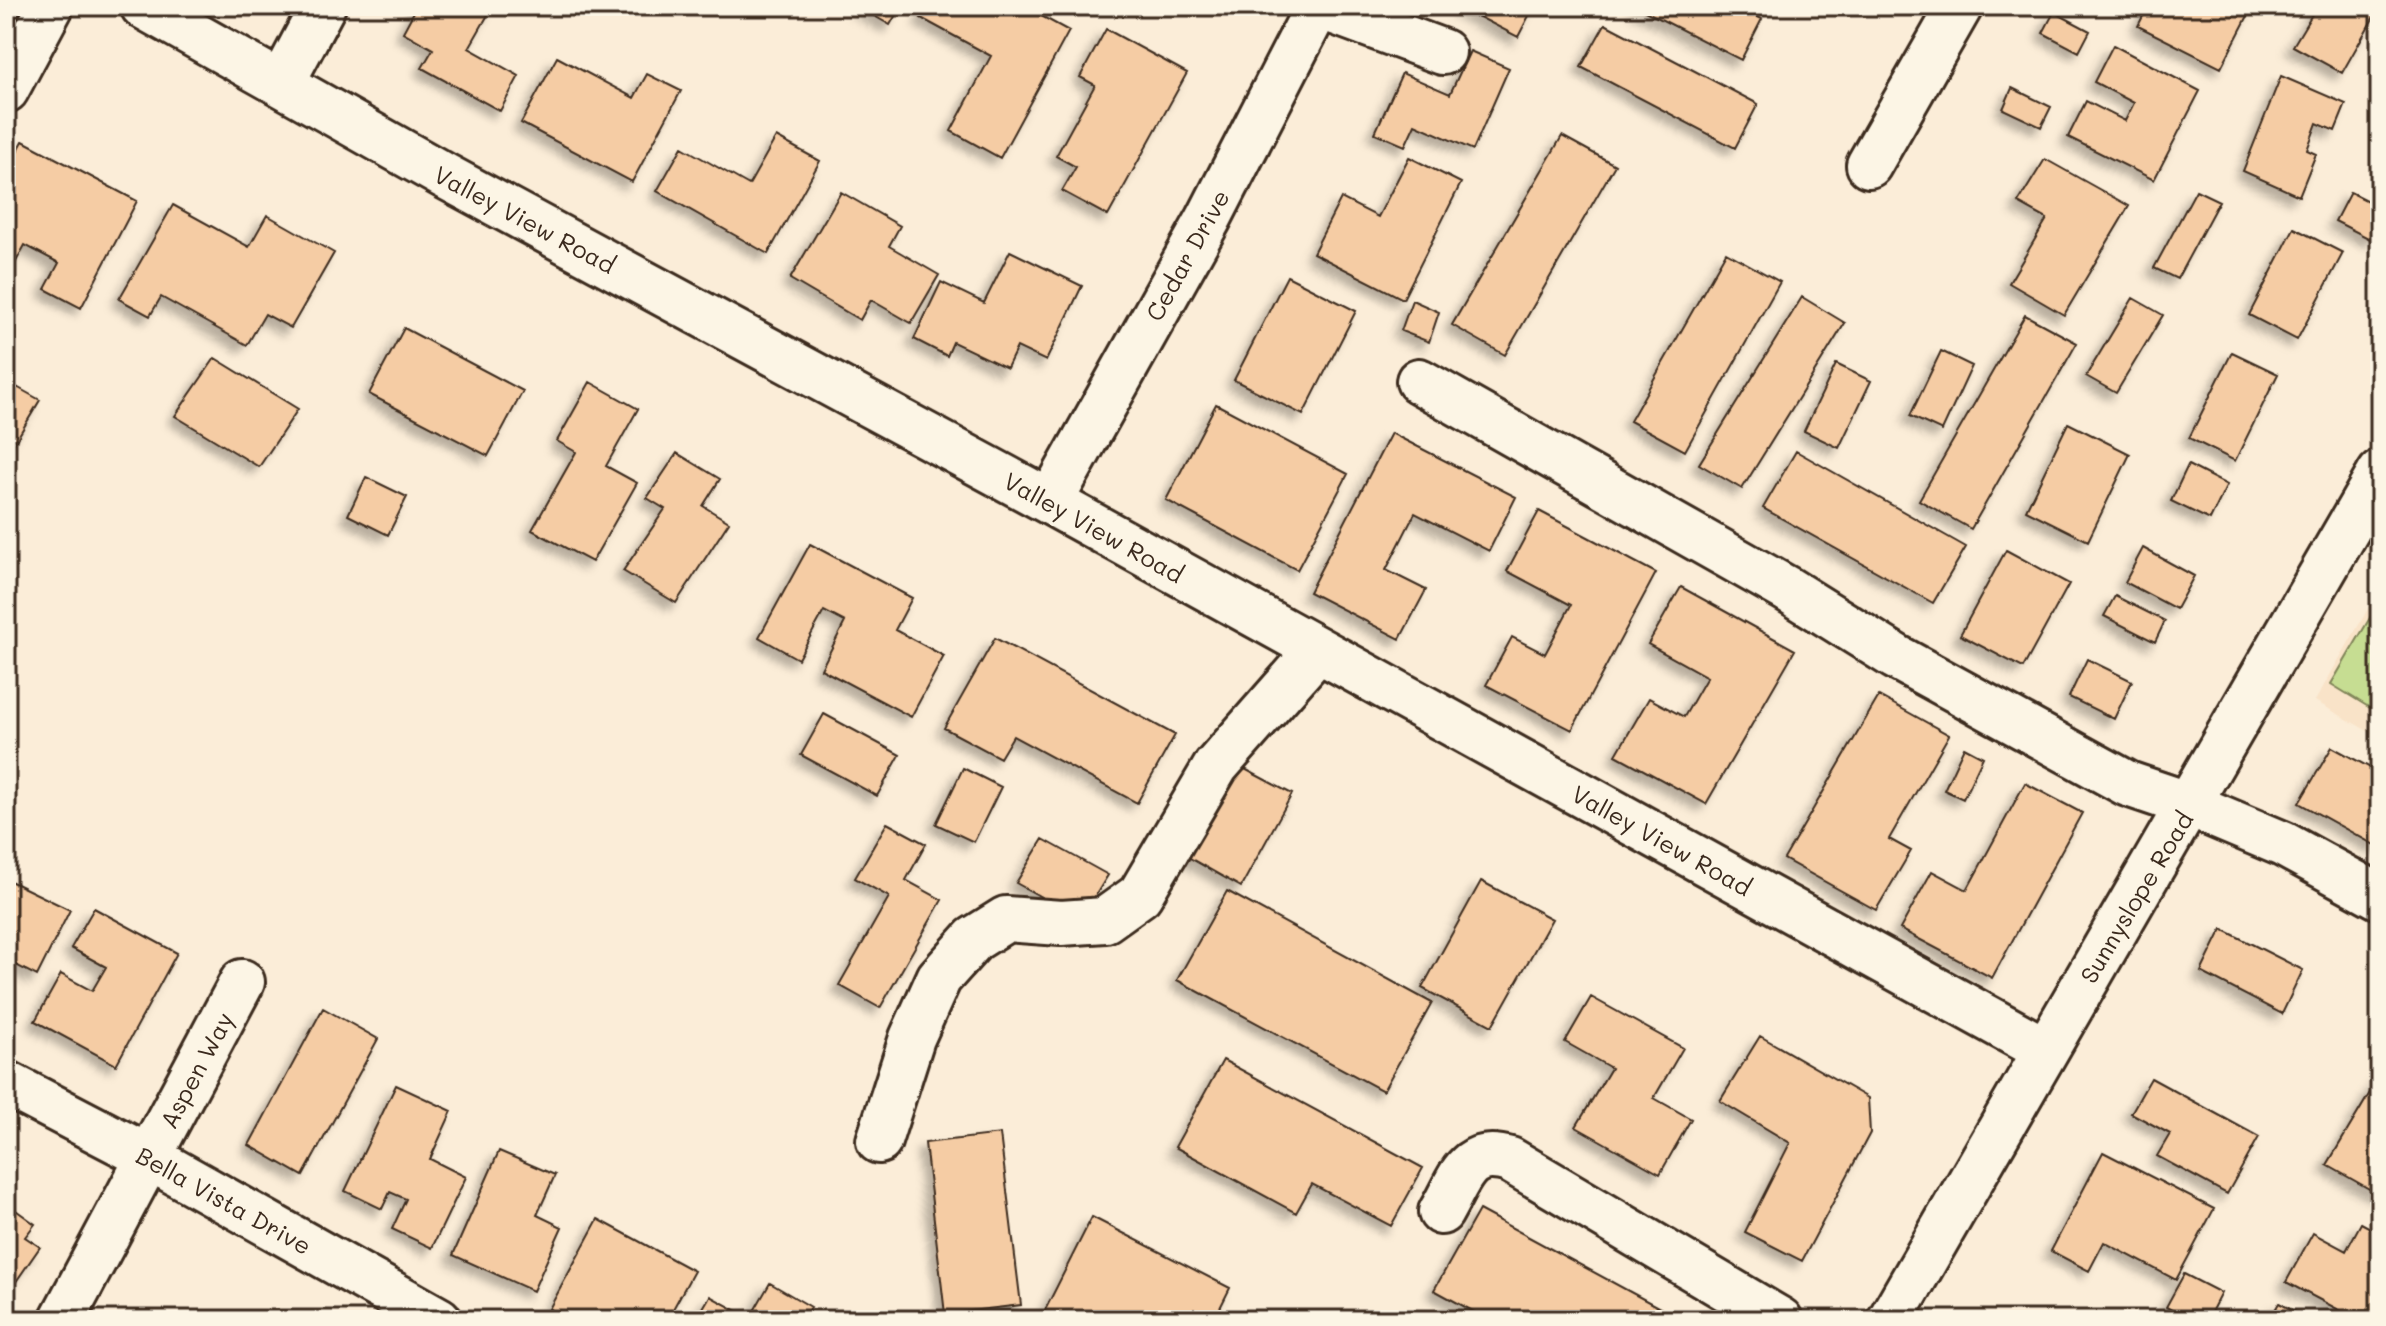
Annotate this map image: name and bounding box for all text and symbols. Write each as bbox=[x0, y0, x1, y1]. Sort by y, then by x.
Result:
street label: Valley View Road bbox=[429, 158, 621, 280]
street label: Cedar Drive bbox=[1138, 184, 1236, 326]
street label: Valley View Road bbox=[998, 465, 1190, 589]
street label: Valley View Road bbox=[1566, 778, 1758, 902]
street label: Sunnyslope Road bbox=[2073, 806, 2199, 988]
street label: Aspen Way bbox=[152, 1006, 240, 1134]
street label: Bella Vista Drive bbox=[131, 1139, 317, 1261]

